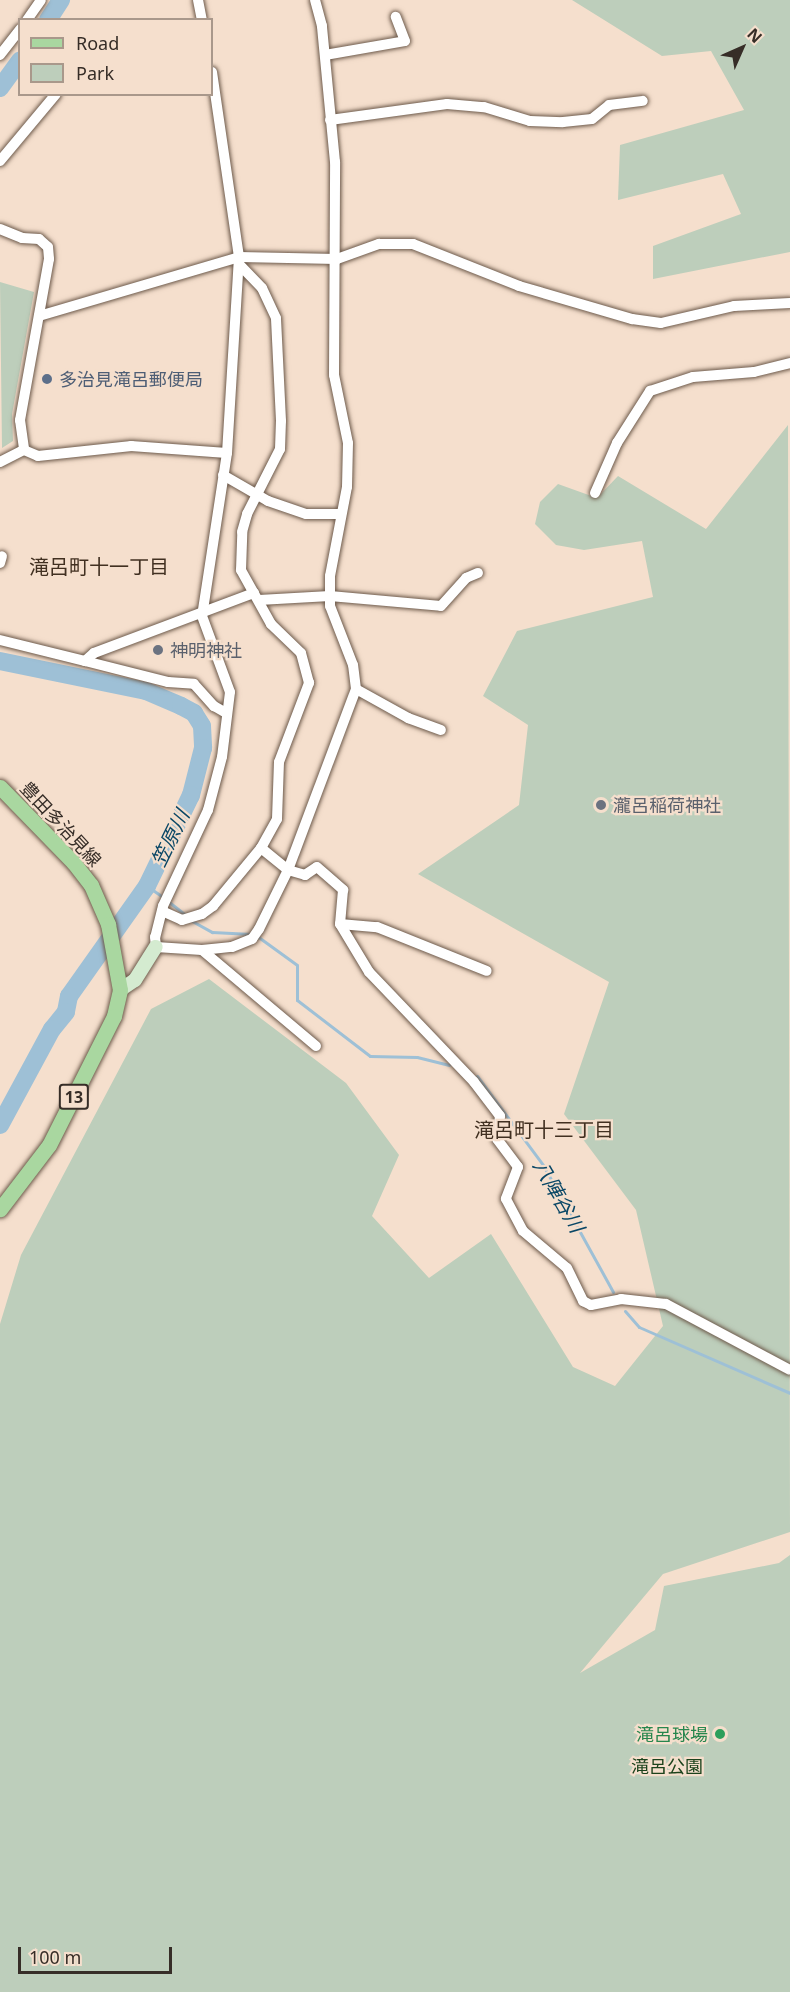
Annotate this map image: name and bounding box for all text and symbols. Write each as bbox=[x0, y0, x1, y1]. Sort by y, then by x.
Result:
legend bbox=[18, 18, 213, 96]
north arrow bbox=[712, 18, 772, 78]
text: N bbox=[742, 23, 767, 48]
text: Road bbox=[76, 31, 119, 55]
text: Park bbox=[76, 61, 114, 85]
place label: 多治見滝呂郵便局 bbox=[59, 368, 203, 390]
marker: 多治見滝呂郵便局 bbox=[40, 372, 54, 386]
district label: 滝呂町十一丁目 bbox=[29, 554, 169, 578]
place label: 神明神社 bbox=[170, 639, 242, 661]
marker: 神明神社 bbox=[151, 643, 165, 657]
street label: 豊田多治見線 bbox=[16, 777, 106, 871]
place label: 瀧呂稲荷神社 bbox=[613, 794, 721, 816]
marker: 瀧呂稲荷神社 bbox=[594, 798, 608, 812]
water label: 笠原川 bbox=[146, 806, 194, 870]
road number: 13 bbox=[58, 1084, 90, 1110]
district label: 滝呂町十三丁目 bbox=[474, 1117, 614, 1141]
water label: 八陣谷川 bbox=[529, 1155, 589, 1237]
place label: 滝呂球場 bbox=[636, 1723, 708, 1745]
marker: 滝呂球場 bbox=[713, 1727, 727, 1741]
park label: 滝呂公園 bbox=[631, 1755, 703, 1777]
scale bar bbox=[21, 1935, 176, 1973]
text: 100 m bbox=[29, 1945, 81, 1969]

